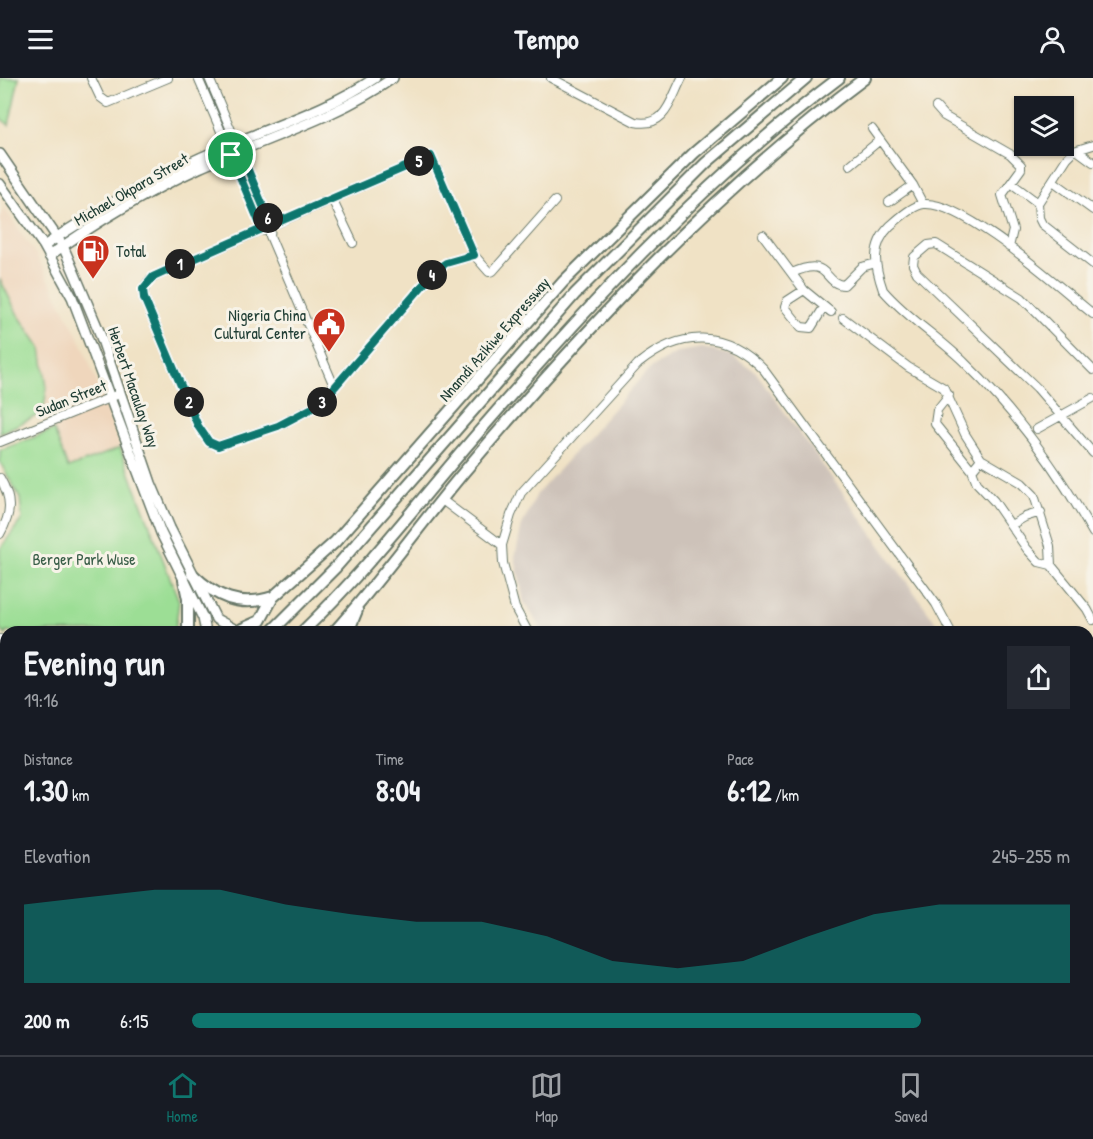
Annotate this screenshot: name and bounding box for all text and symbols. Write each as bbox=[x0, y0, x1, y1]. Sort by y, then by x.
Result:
text: Tempo bbox=[514, 21, 579, 57]
icon: menu bbox=[24, 23, 57, 56]
icon: person bbox=[1036, 23, 1069, 56]
map controls bbox=[1014, 96, 1074, 156]
button: layers bbox=[1014, 96, 1074, 156]
pin bbox=[205, 129, 256, 180]
icon: arrive bbox=[214, 138, 247, 171]
pin: 5 bbox=[404, 146, 434, 176]
street label: Michael Okpara Street bbox=[70, 147, 193, 231]
text: 5 bbox=[416, 150, 422, 172]
pin: 6 bbox=[253, 203, 283, 233]
text: 6 bbox=[265, 207, 271, 229]
fuel station icon: Total bbox=[75, 233, 111, 280]
place label: Total bbox=[116, 240, 147, 262]
pin: 1 bbox=[165, 249, 195, 279]
text: 1 bbox=[177, 253, 183, 275]
pin: 4 bbox=[417, 260, 447, 290]
text: 4 bbox=[429, 264, 435, 286]
street label: Nnamdi Azikiwe Expressway bbox=[434, 272, 555, 406]
place label: Nigeria China Cultural Center bbox=[214, 304, 306, 344]
public building icon: Nigeria China Cultural Center bbox=[311, 306, 347, 353]
street label: Herbert Macaulay Way bbox=[103, 323, 165, 451]
street label: Sudan Street bbox=[32, 374, 110, 422]
pin: 2 bbox=[174, 387, 204, 417]
pin: 3 bbox=[307, 387, 337, 417]
text: 2 bbox=[185, 391, 193, 413]
text: 3 bbox=[318, 391, 326, 413]
park label: Berger Park Wuse bbox=[32, 548, 136, 570]
text: Evening run bbox=[24, 641, 165, 685]
button: share bbox=[1007, 646, 1070, 709]
text: 19:16 bbox=[24, 686, 58, 713]
text: Distance bbox=[24, 748, 73, 770]
text: Time bbox=[376, 748, 404, 770]
text: Pace bbox=[727, 748, 754, 770]
text: 1.30 bbox=[24, 770, 68, 810]
text: 8:04 bbox=[376, 770, 420, 810]
text: 6:12 bbox=[727, 770, 771, 810]
text: km bbox=[68, 784, 89, 806]
text: /km bbox=[771, 784, 799, 806]
text: Elevation bbox=[24, 842, 90, 869]
text: 245–255 m bbox=[992, 842, 1070, 869]
text: 200 m bbox=[24, 1007, 69, 1034]
text: 6:15 bbox=[120, 1007, 148, 1034]
tab: Home bbox=[166, 1069, 199, 1127]
tab: Map bbox=[530, 1069, 563, 1127]
tab: Saved bbox=[894, 1069, 927, 1127]

